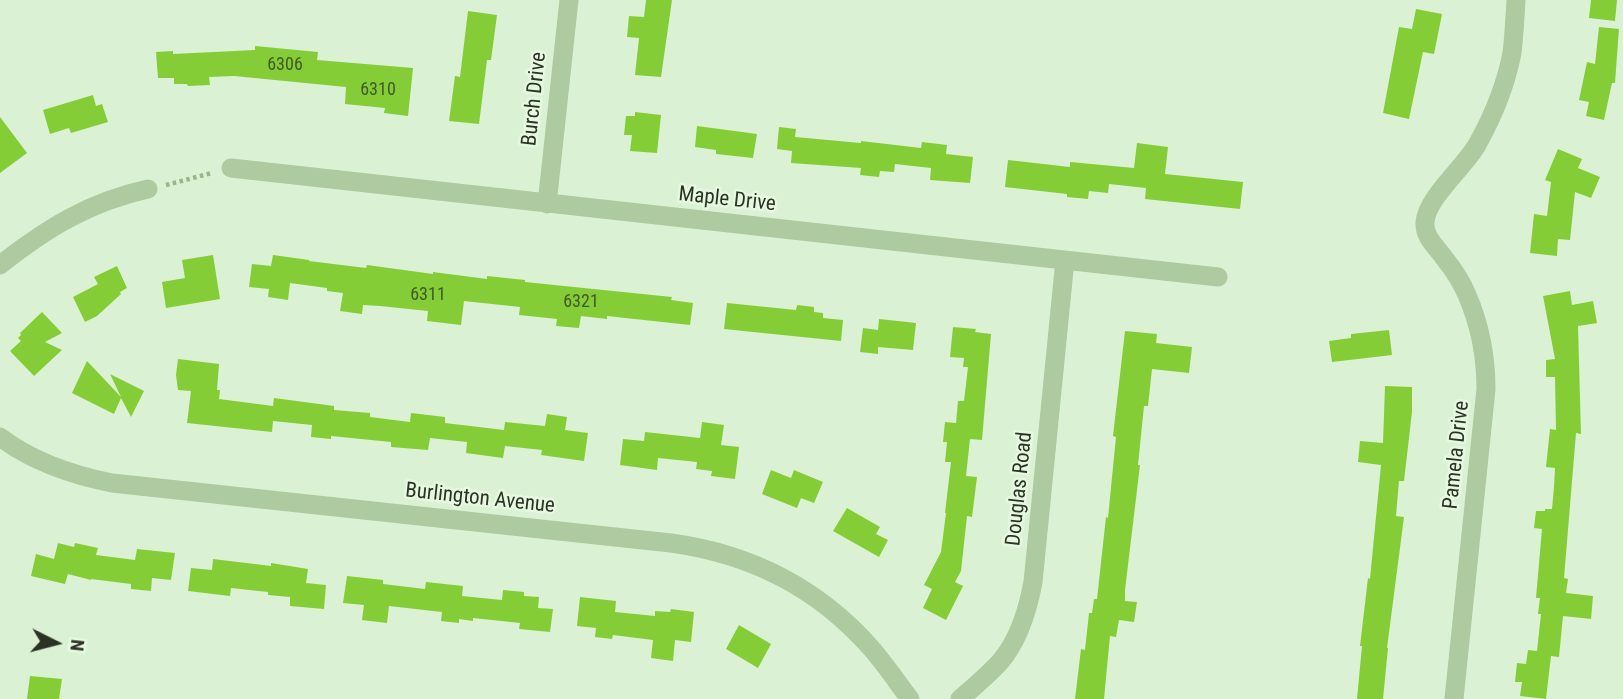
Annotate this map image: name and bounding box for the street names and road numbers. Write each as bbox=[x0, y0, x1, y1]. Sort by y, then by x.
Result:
street label: Burch Drive bbox=[518, 51, 552, 147]
street label: Maple Drive bbox=[677, 182, 777, 218]
street label: Pamela Drive bbox=[1439, 400, 1475, 510]
street label: Douglas Road bbox=[1001, 431, 1039, 547]
street label: Burlington Avenue bbox=[404, 479, 556, 519]

